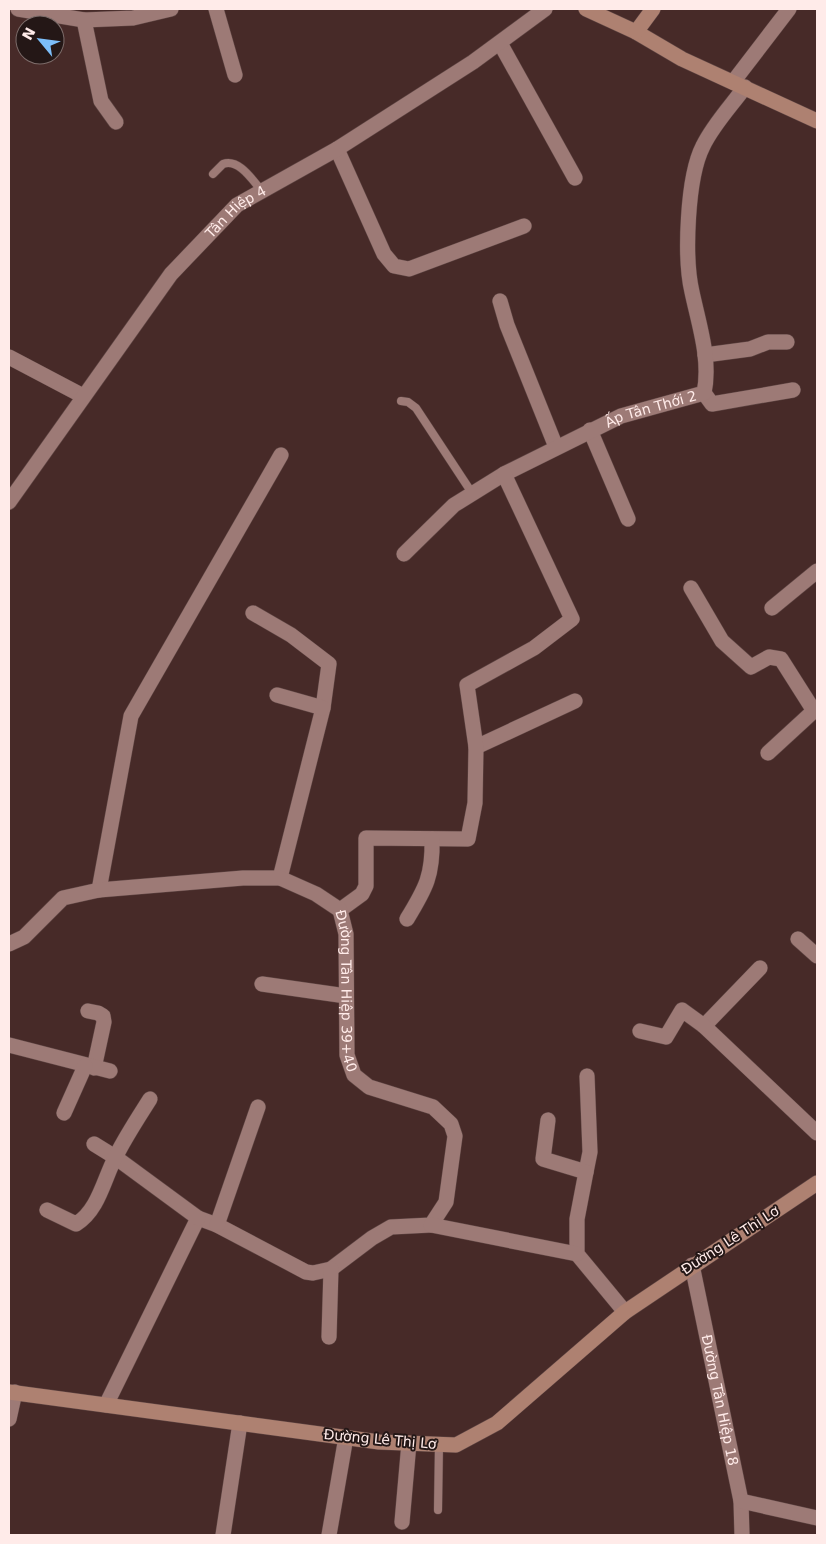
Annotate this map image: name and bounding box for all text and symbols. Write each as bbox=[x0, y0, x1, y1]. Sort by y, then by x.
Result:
north arrow bbox=[15, 15, 65, 65]
text: N bbox=[19, 25, 38, 43]
street label: Tân Hiệp 4 bbox=[201, 182, 269, 242]
street label: Ấp Tân Thới 2 bbox=[601, 387, 698, 431]
street label: Đường Tân Hiệp 39+40 bbox=[332, 908, 360, 1074]
street label: Đường Lê Thị Lơ bbox=[678, 1202, 782, 1278]
street label: Đường Tân Hiệp 18 bbox=[699, 1333, 741, 1467]
street label: Đường Lê Thị Lơ bbox=[323, 1426, 438, 1452]

